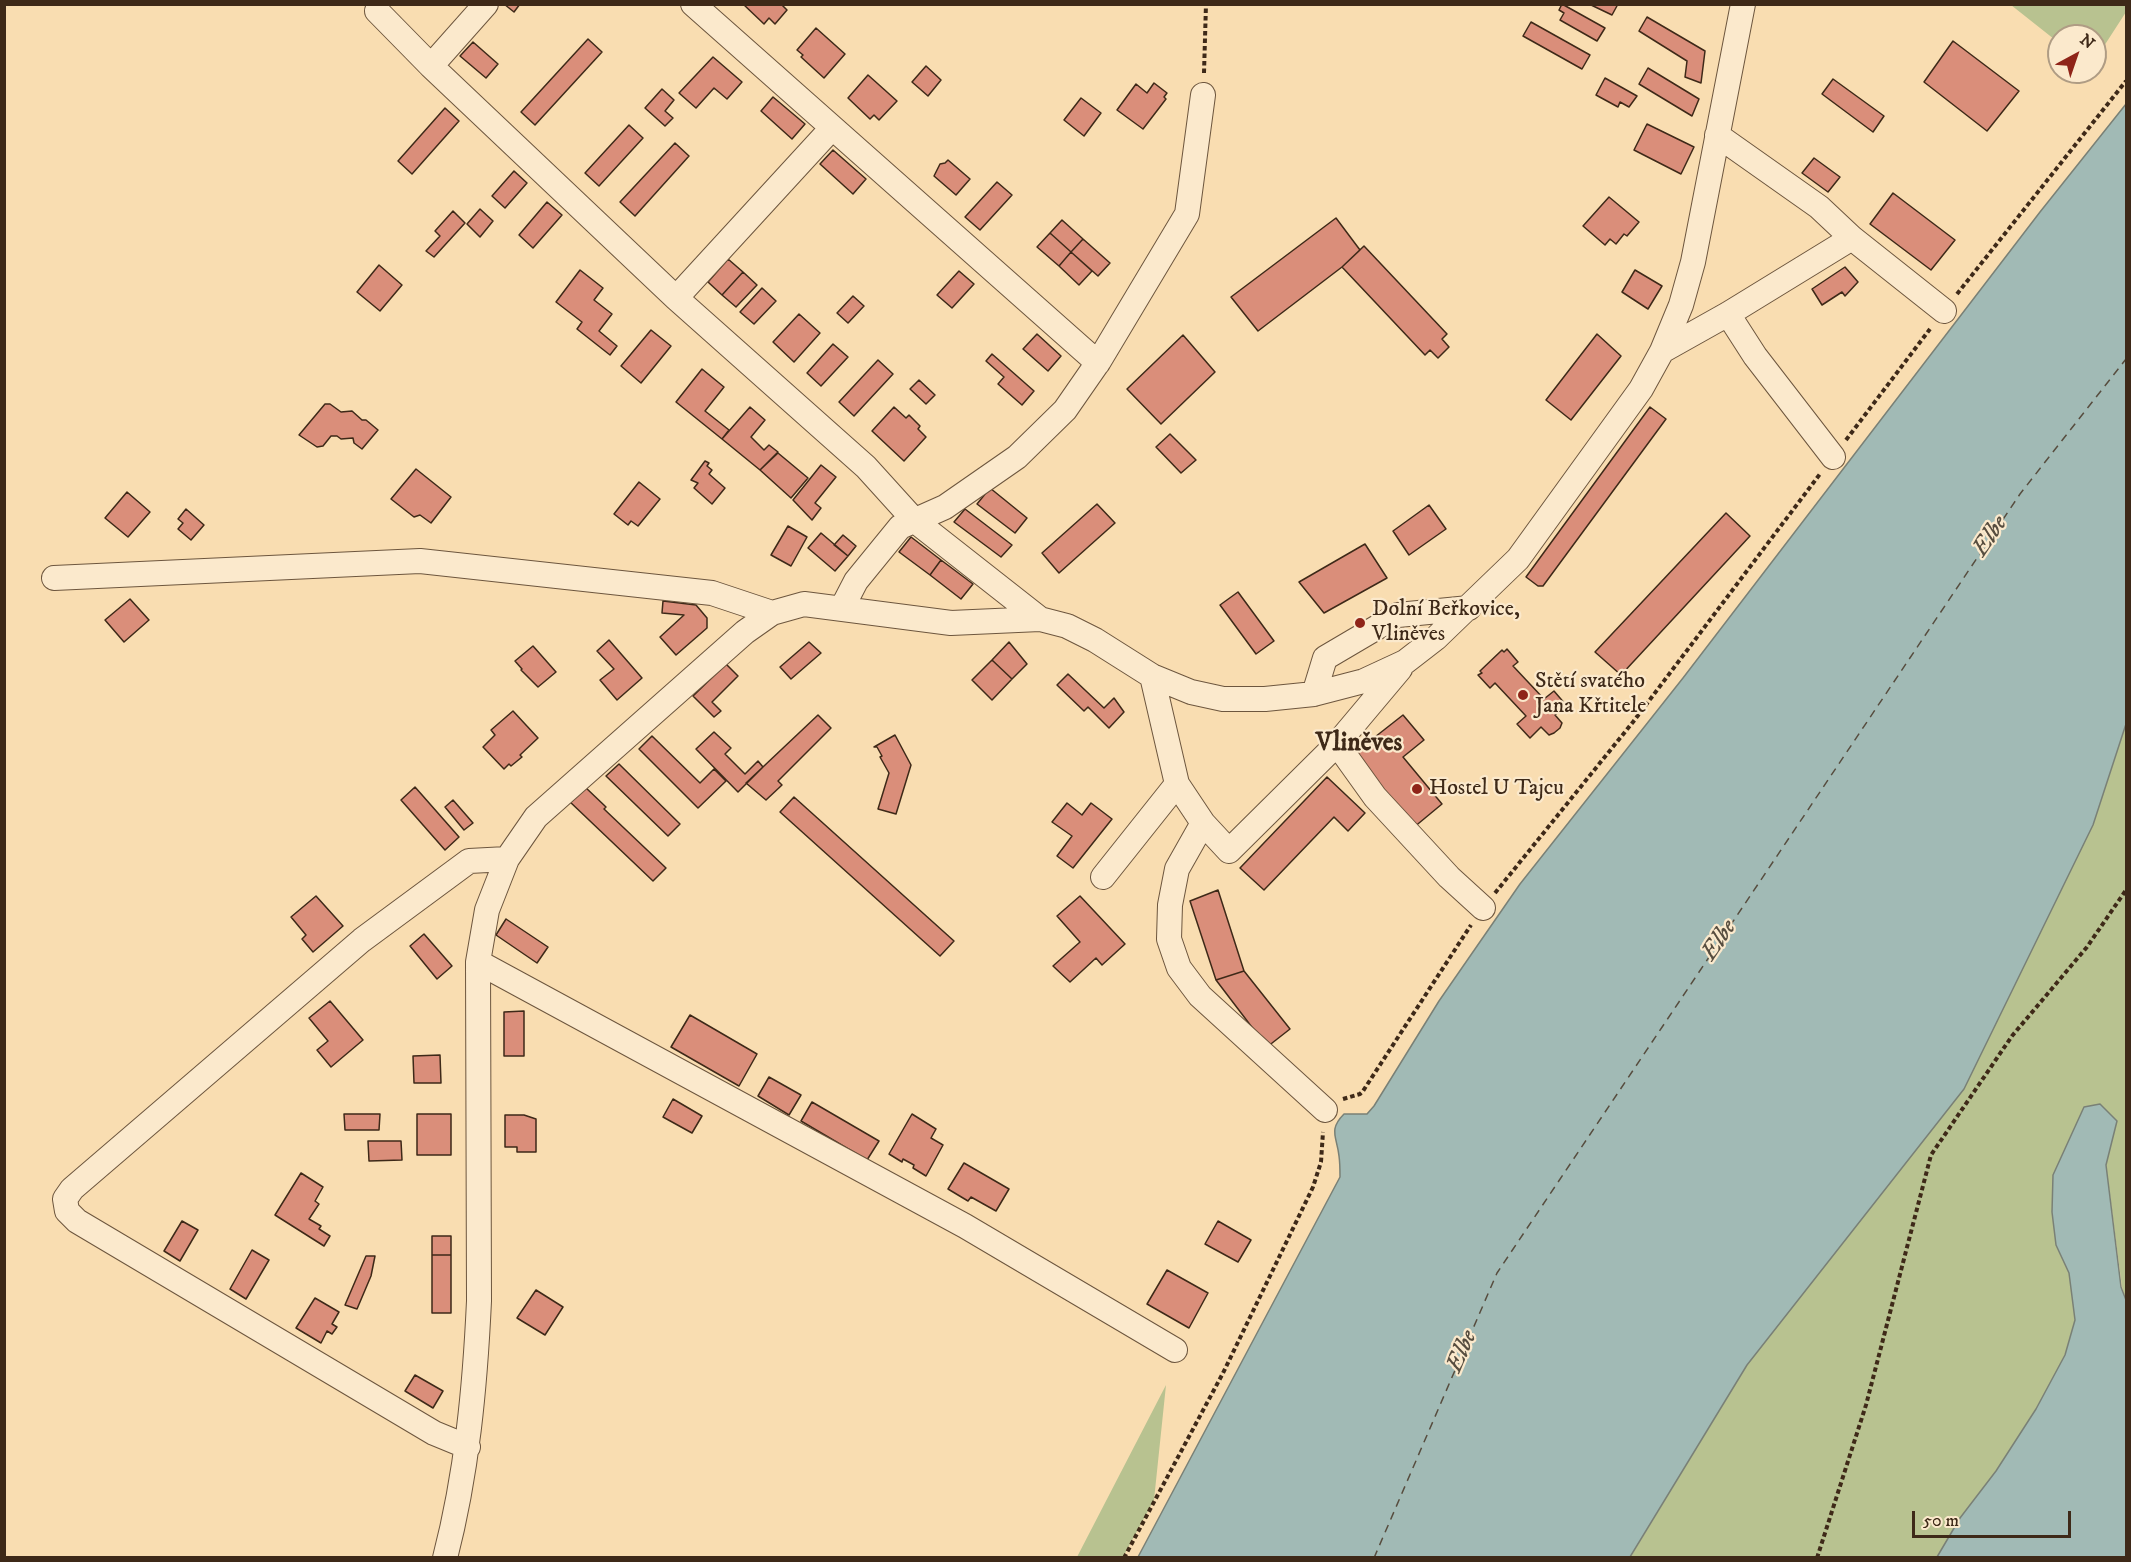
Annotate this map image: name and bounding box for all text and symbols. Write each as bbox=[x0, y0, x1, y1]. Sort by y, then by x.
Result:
north arrow bbox=[2047, 24, 2107, 84]
text: N bbox=[2076, 30, 2099, 54]
water label: Elbe bbox=[1967, 511, 2015, 563]
place label: Dolní Beřkovice, Vliněves bbox=[1372, 597, 1520, 648]
marker: Dolní Beřkovice, Vliněves bbox=[1353, 616, 1367, 630]
place label: Stětí svatého Jana Křtitele bbox=[1535, 669, 1646, 720]
marker: Stětí svatého Jana Křtitele bbox=[1516, 688, 1530, 702]
district label: Vliněves bbox=[1316, 729, 1402, 761]
place label: Hostel U Tajcu bbox=[1429, 776, 1564, 802]
marker: Hostel U Tajcu bbox=[1410, 782, 1424, 796]
water label: Elbe bbox=[1696, 915, 1744, 967]
water label: Elbe bbox=[1441, 1327, 1485, 1377]
scale bar bbox=[1915, 1499, 2074, 1537]
text: 50 m bbox=[1923, 1510, 1959, 1532]

